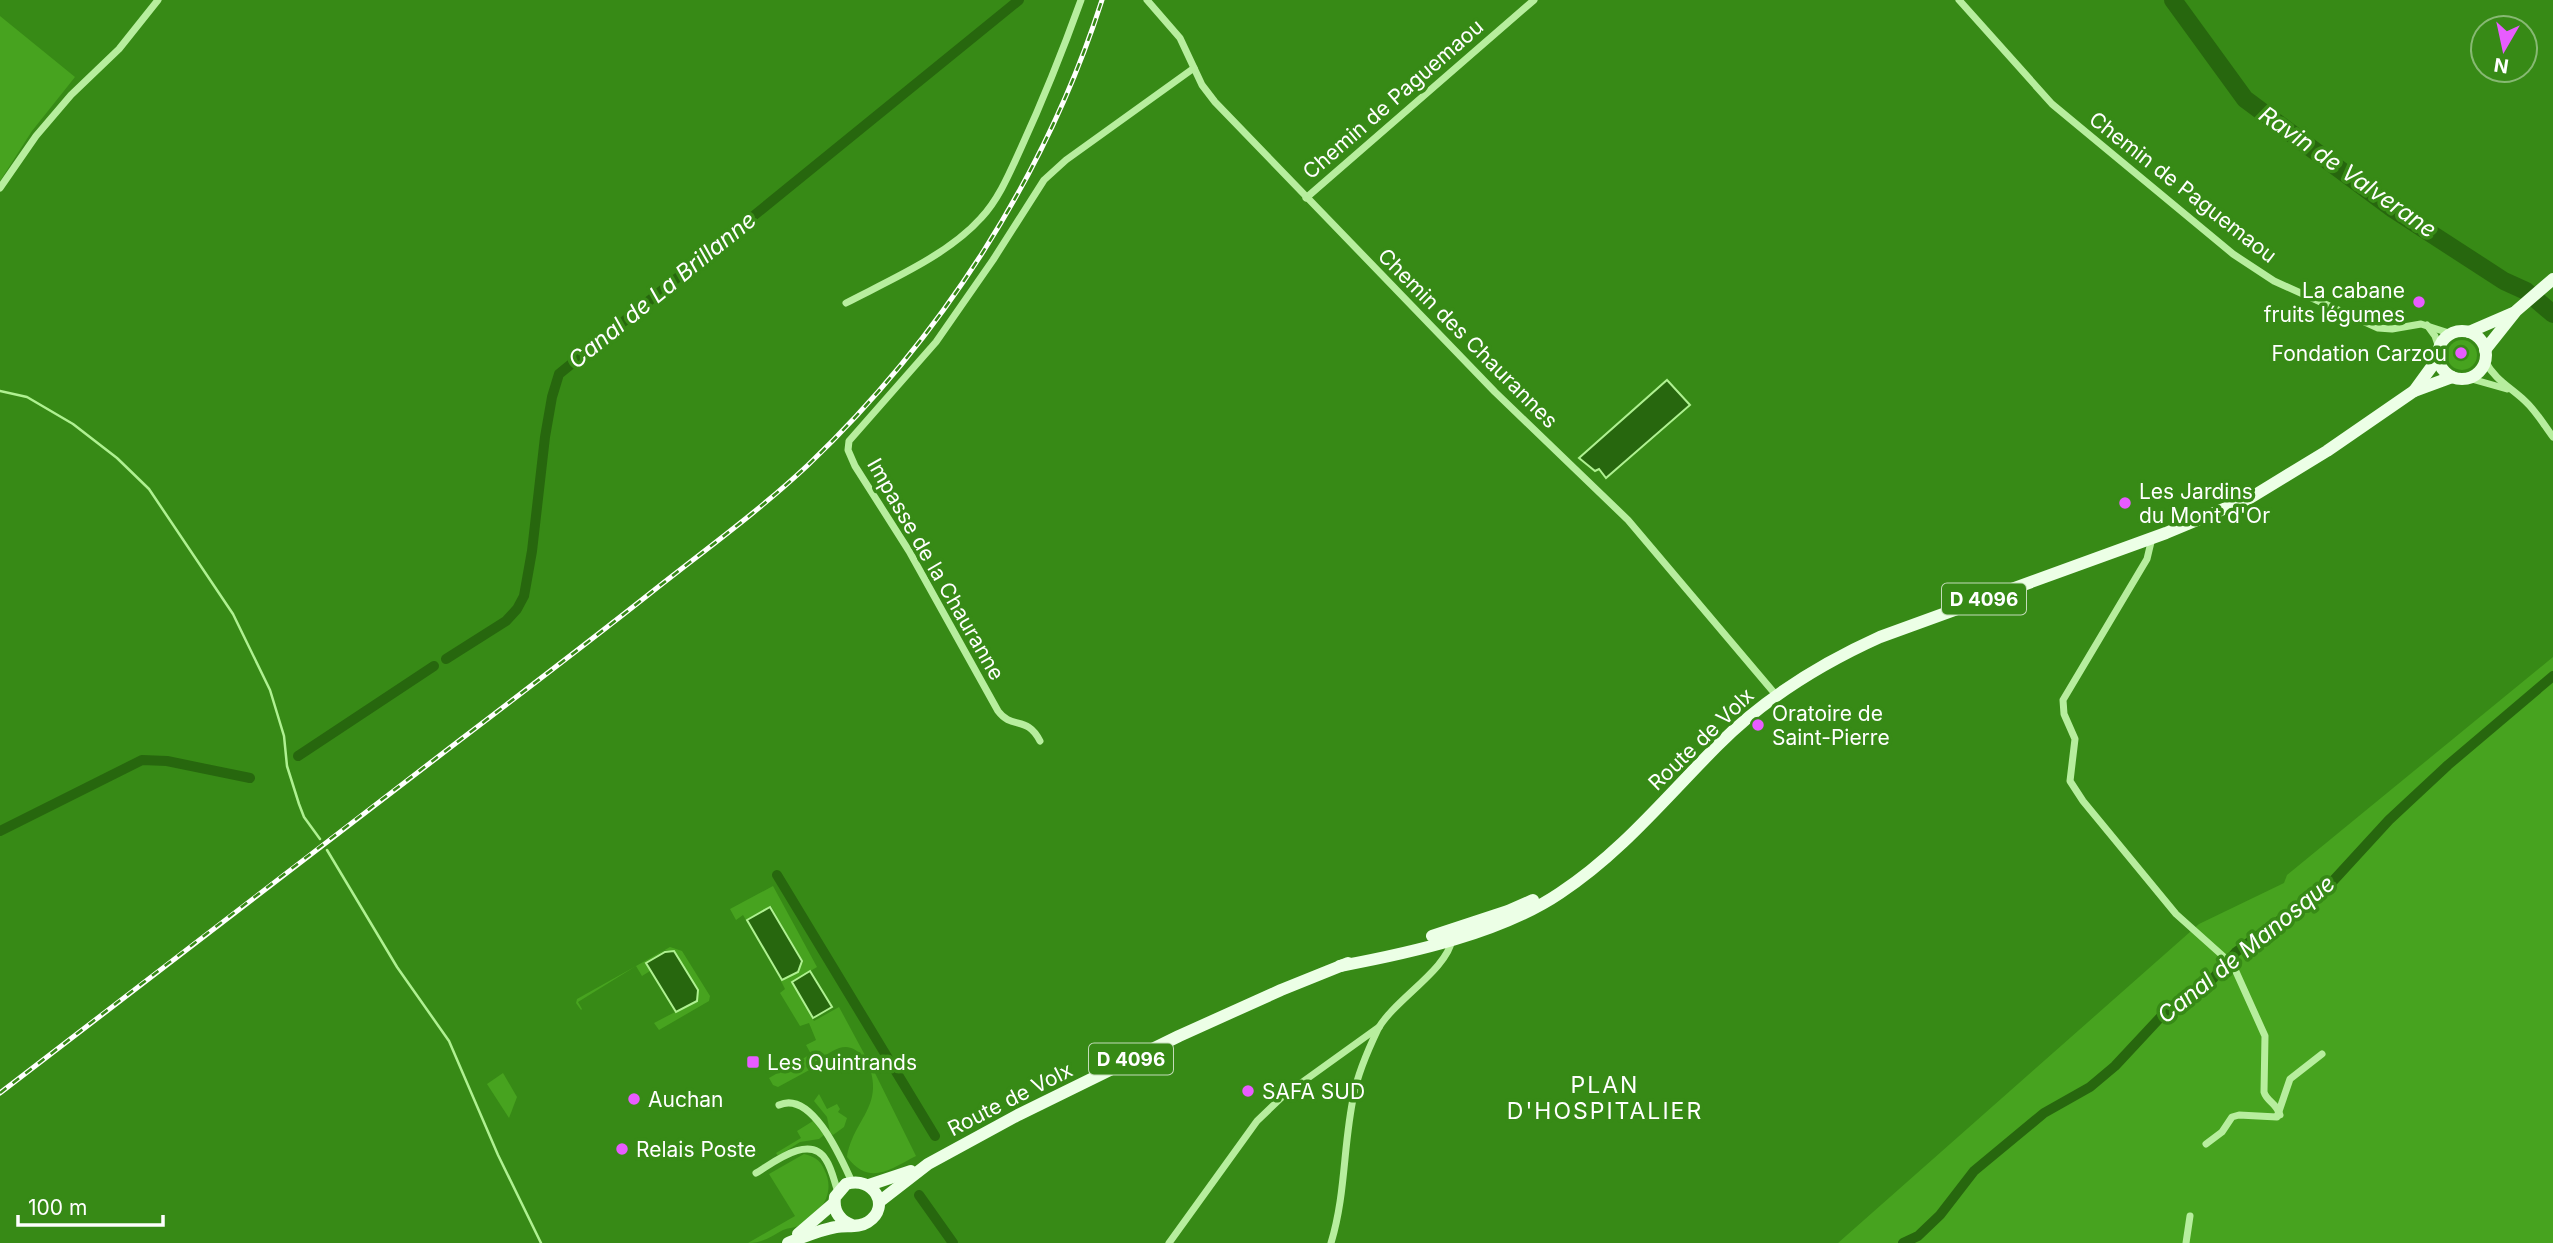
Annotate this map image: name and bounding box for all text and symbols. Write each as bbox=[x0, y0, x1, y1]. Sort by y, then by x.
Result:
street label: Chemin de Paguemaou bbox=[1298, 14, 1488, 184]
north arrow bbox=[2469, 14, 2539, 84]
text: N bbox=[2492, 53, 2510, 78]
water label: Ravin de Valverane bbox=[2254, 100, 2442, 244]
street label: Chemin de Paguemaou bbox=[2084, 106, 2282, 268]
water label: Canal de La Brillanne bbox=[562, 206, 762, 374]
street label: Chemin des Chaurannes bbox=[1373, 243, 1563, 433]
place label: La cabane fruits légumes bbox=[2264, 278, 2405, 327]
marker: La cabane fruits légumes bbox=[2411, 294, 2427, 310]
place label: Fondation Carzou bbox=[2272, 341, 2447, 366]
marker: Fondation Carzou bbox=[2453, 345, 2469, 361]
street label: Impasse de la Chauranne bbox=[862, 454, 1010, 684]
place label: Les Jardins du Mont d'Or bbox=[2139, 479, 2270, 528]
marker: Les Jardins du Mont d'Or bbox=[2117, 495, 2133, 511]
road number: D 4096 bbox=[1942, 584, 2026, 614]
street label: Route de Volx bbox=[1643, 683, 1759, 795]
place label: Oratoire de Saint-Pierre bbox=[1772, 701, 1890, 750]
marker: Oratoire de Saint-Pierre bbox=[1750, 717, 1766, 733]
water label: Canal de Manosque bbox=[2152, 869, 2340, 1029]
road number: D 4096 bbox=[1089, 1044, 1173, 1074]
place label: Les Quintrands bbox=[767, 1050, 917, 1075]
marker: Les Quintrands bbox=[745, 1054, 761, 1070]
street label: Route de Volx bbox=[943, 1057, 1077, 1141]
district label: PLAN D'HOSPITALIER bbox=[1507, 1071, 1703, 1125]
place label: SAFA SUD bbox=[1262, 1079, 1365, 1104]
marker: SAFA SUD bbox=[1240, 1083, 1256, 1099]
place label: Auchan bbox=[648, 1087, 724, 1112]
marker: Auchan bbox=[626, 1091, 642, 1107]
place label: Relais Poste bbox=[636, 1137, 756, 1162]
marker: Relais Poste bbox=[614, 1141, 630, 1157]
scale bar bbox=[18, 1184, 163, 1228]
text: 100 m bbox=[28, 1195, 87, 1220]

